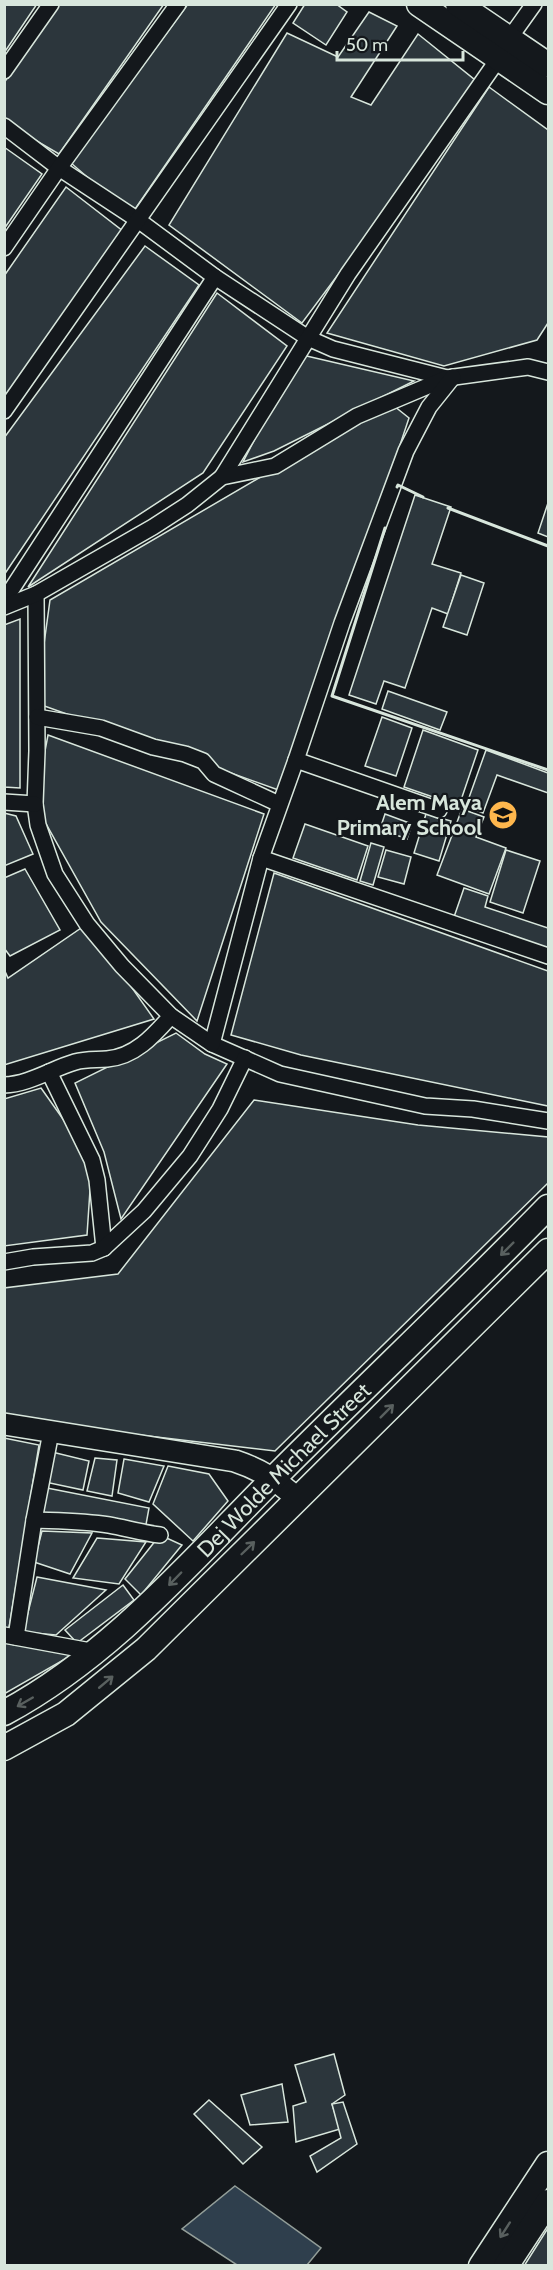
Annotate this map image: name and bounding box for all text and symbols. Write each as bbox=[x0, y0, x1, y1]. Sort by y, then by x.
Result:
scale bar bbox=[337, 24, 463, 62]
text: 50 m bbox=[346, 34, 388, 56]
place label: Alem Maya Primary School bbox=[337, 789, 482, 841]
school or university icon: Alem Maya Primary School bbox=[487, 799, 519, 831]
one-way arrow bbox=[500, 1242, 515, 1257]
street label: Dej Wolde Michael Street bbox=[191, 1377, 377, 1563]
one-way arrow bbox=[379, 1404, 394, 1419]
one-way arrow bbox=[240, 1541, 255, 1556]
one-way arrow bbox=[168, 1571, 183, 1586]
one-way arrow bbox=[98, 1675, 113, 1689]
one-way arrow bbox=[17, 1696, 34, 1708]
one-way arrow bbox=[499, 2221, 511, 2238]

